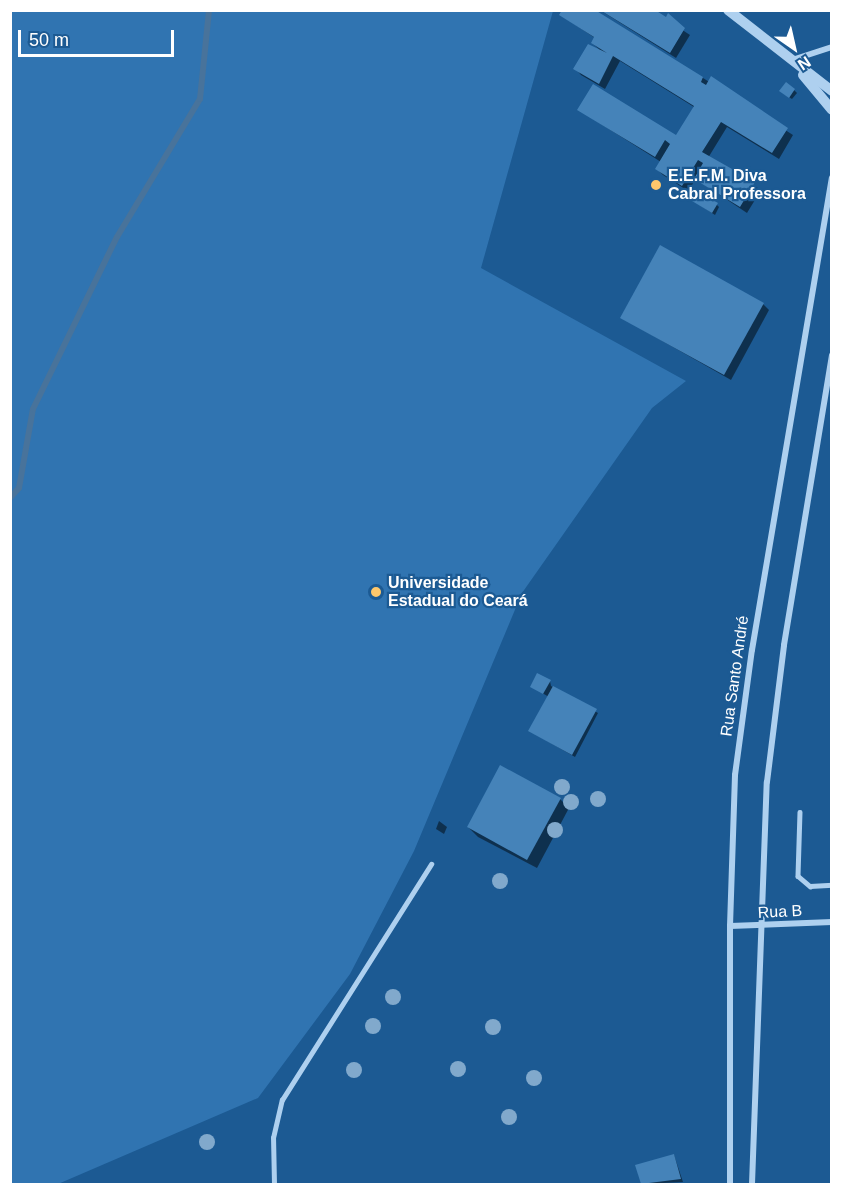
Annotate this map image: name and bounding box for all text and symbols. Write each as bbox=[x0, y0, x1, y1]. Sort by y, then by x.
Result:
scale bar bbox=[21, 18, 177, 56]
north arrow bbox=[764, 18, 824, 78]
text: 50 m bbox=[29, 30, 69, 50]
text: N bbox=[795, 53, 814, 74]
place label: E.E.F.M. Diva Cabral Professora bbox=[668, 166, 806, 204]
marker: E.E.F.M. Diva Cabral Professora bbox=[649, 178, 663, 192]
place label: Universidade Estadual do Ceará bbox=[388, 573, 528, 611]
marker: Universidade Estadual do Ceará bbox=[369, 585, 383, 599]
street label: Rua Santo André bbox=[717, 614, 753, 738]
street label: Rua B bbox=[757, 901, 803, 923]

